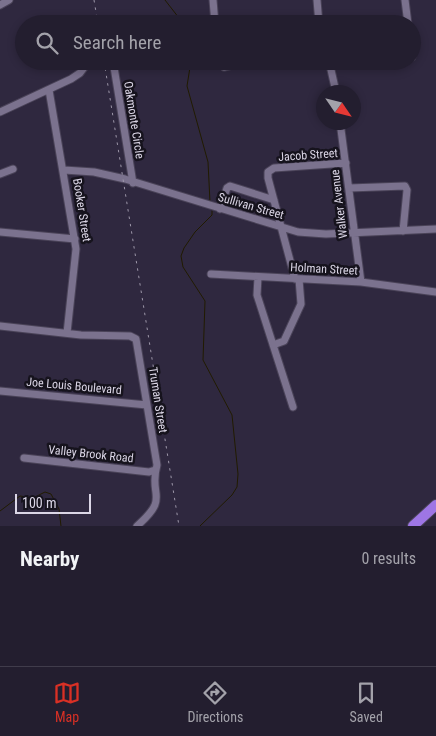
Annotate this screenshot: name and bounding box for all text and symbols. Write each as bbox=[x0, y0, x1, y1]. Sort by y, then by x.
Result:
search box bbox=[15, 15, 421, 70]
icon: search bbox=[33, 29, 61, 57]
text: Search here bbox=[73, 31, 161, 54]
street label: Oakmonte Circle bbox=[121, 80, 147, 160]
north arrow bbox=[316, 85, 361, 130]
street label: Jacob Street bbox=[278, 146, 339, 164]
street label: Walker Avenue bbox=[328, 168, 350, 239]
street label: Booker Street bbox=[70, 177, 94, 243]
street label: Sullivan Street bbox=[217, 190, 286, 222]
street label: Holman Street bbox=[290, 260, 359, 278]
street label: Truman Street bbox=[146, 366, 170, 434]
street label: Joe Louis Boulevard bbox=[26, 375, 122, 397]
street label: Valley Brook Road bbox=[48, 443, 134, 465]
scale bar bbox=[15, 491, 91, 514]
text: 100 m bbox=[22, 495, 57, 511]
text: Nearby bbox=[20, 547, 79, 571]
text: 0 results bbox=[361, 549, 416, 568]
tab: Map bbox=[53, 679, 81, 725]
tab: Directions bbox=[187, 679, 243, 725]
tab: Saved bbox=[350, 679, 383, 725]

